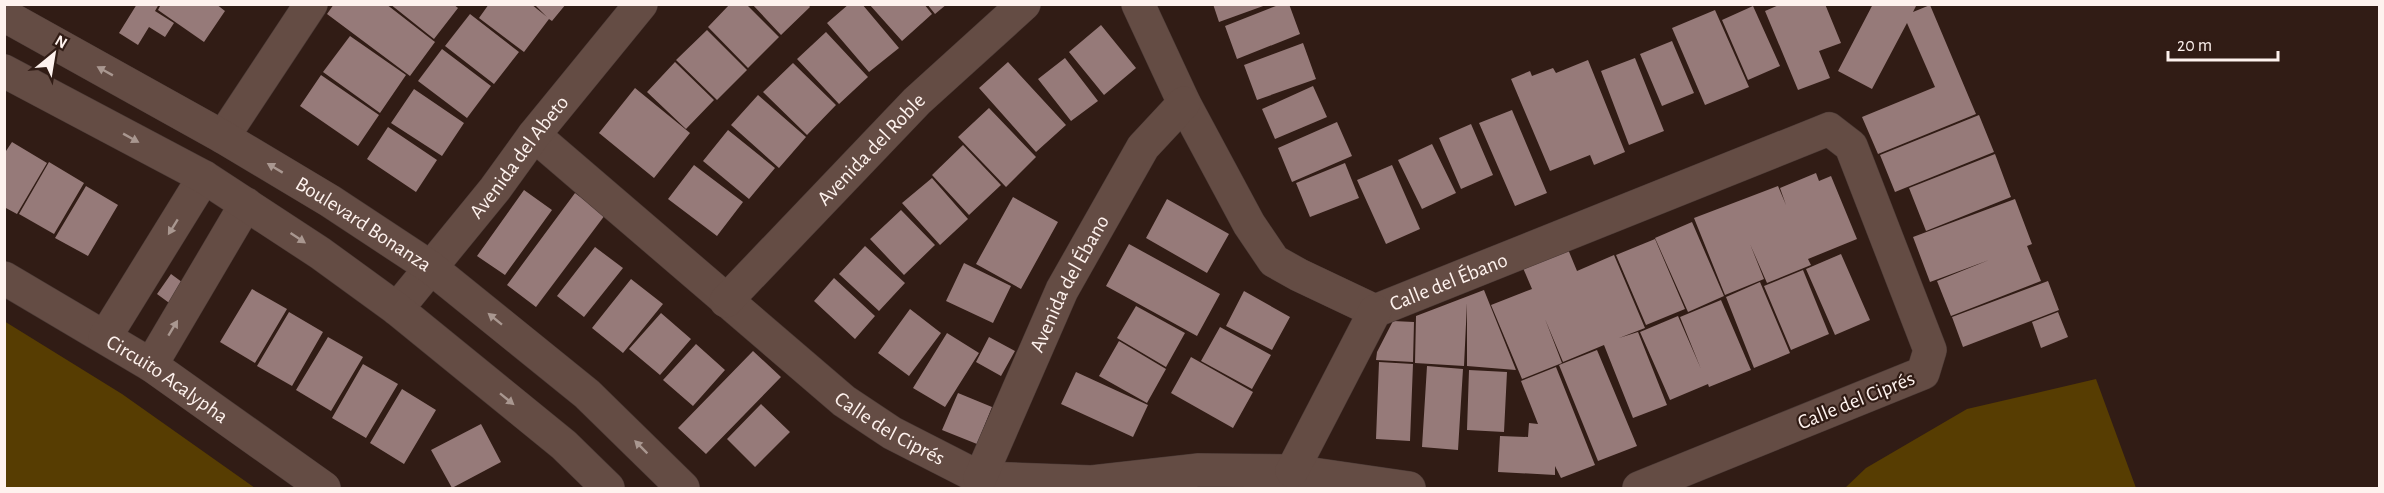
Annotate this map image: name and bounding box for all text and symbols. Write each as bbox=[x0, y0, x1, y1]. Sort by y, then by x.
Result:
north arrow bbox=[24, 24, 84, 84]
scale bar bbox=[2168, 24, 2278, 62]
text: N bbox=[52, 32, 70, 52]
text: 20 m bbox=[2177, 37, 2212, 55]
one-way arrow bbox=[96, 66, 113, 76]
street label: Avenida del Roble bbox=[813, 89, 929, 210]
street label: Avenida del Abeto bbox=[466, 92, 573, 222]
one-way arrow bbox=[122, 133, 139, 143]
one-way arrow bbox=[267, 162, 283, 173]
street label: Boulevard Bonanza bbox=[292, 173, 435, 276]
street label: Avenida del Ébano bbox=[1026, 212, 1113, 355]
one-way arrow bbox=[167, 219, 178, 235]
one-way arrow bbox=[289, 232, 305, 244]
street label: Calle del Ébano bbox=[1387, 249, 1510, 315]
one-way arrow bbox=[488, 313, 503, 326]
one-way arrow bbox=[168, 319, 178, 336]
street label: Circuito Acalypha bbox=[103, 331, 232, 427]
street label: Calle del Ciprés bbox=[1795, 367, 1918, 433]
street label: Calle del Ciprés bbox=[830, 388, 948, 469]
one-way arrow bbox=[500, 392, 515, 405]
one-way arrow bbox=[635, 441, 649, 455]

